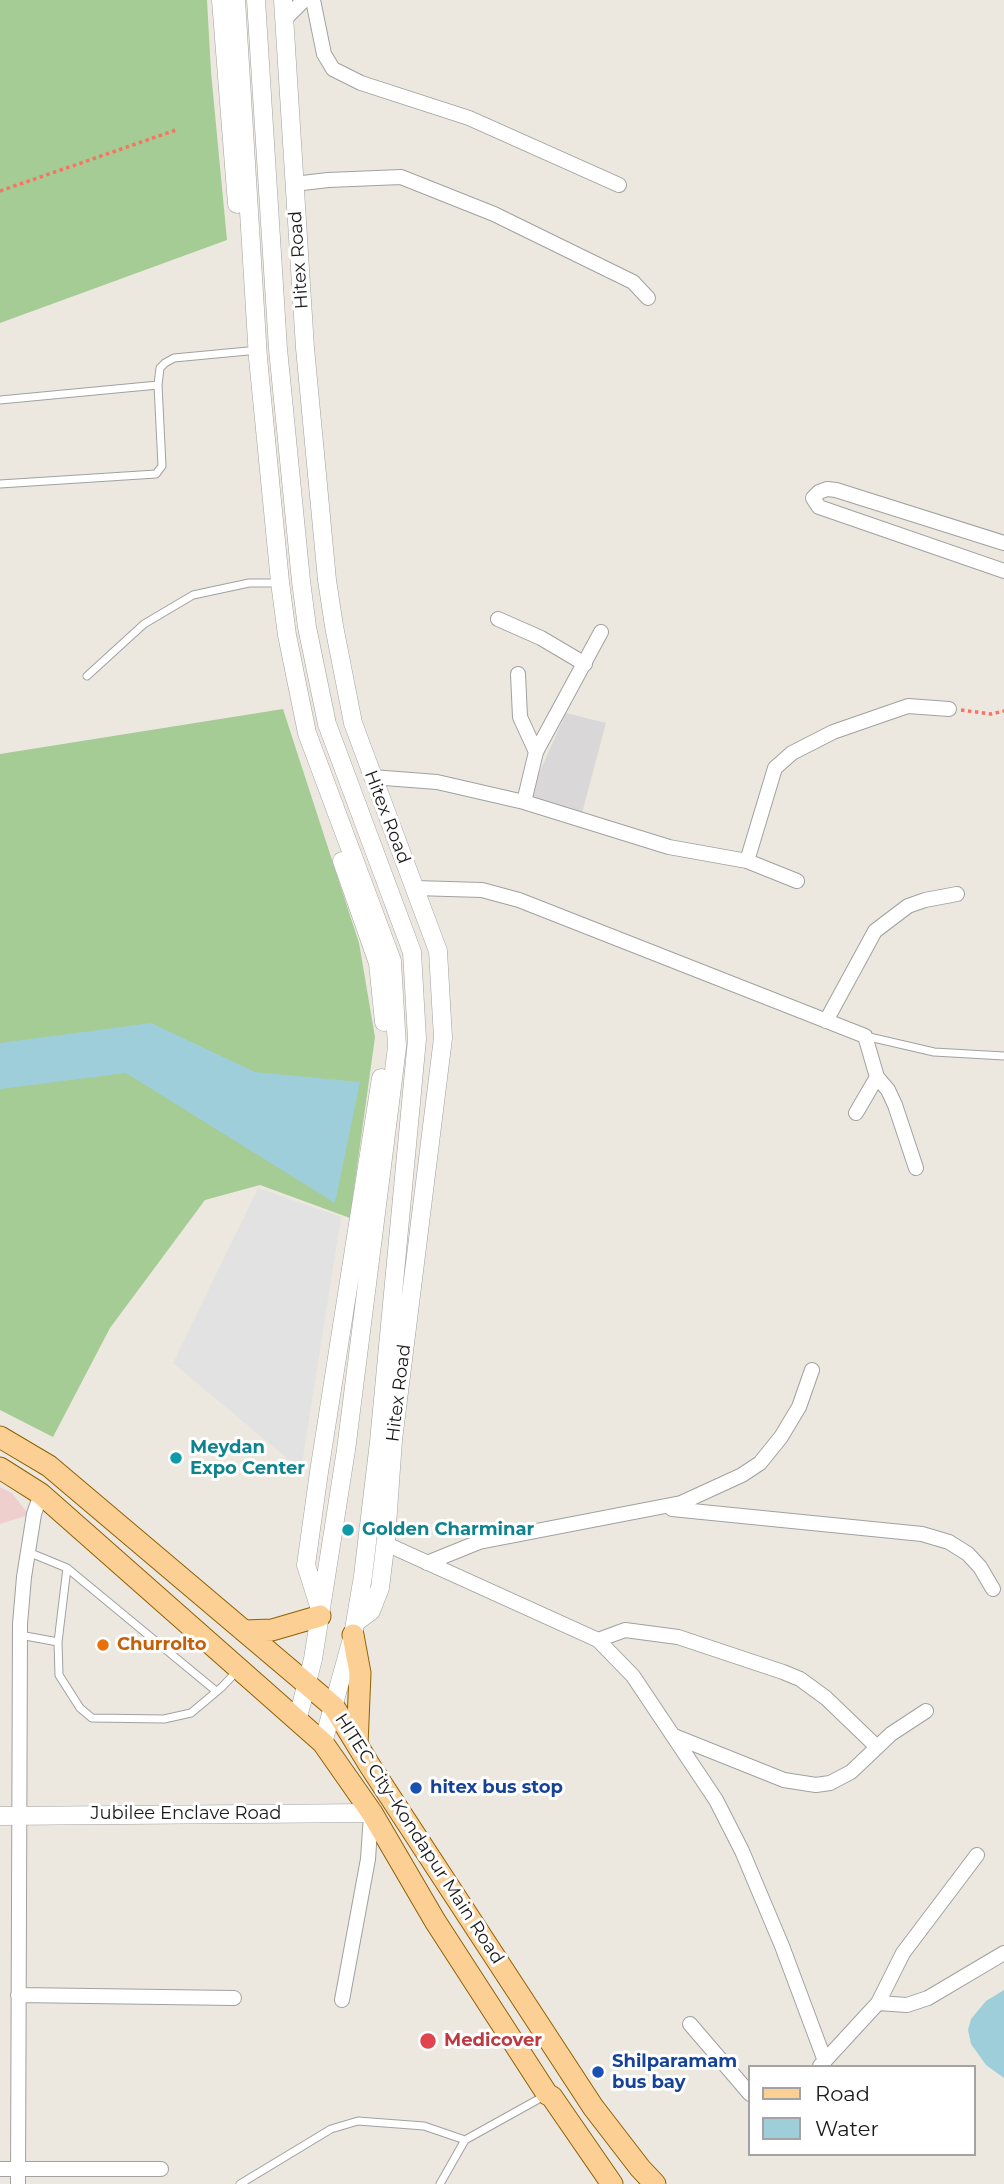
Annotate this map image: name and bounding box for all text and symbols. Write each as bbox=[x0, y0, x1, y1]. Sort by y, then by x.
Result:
street label: Hitex Road bbox=[285, 210, 313, 310]
street label: Hitex Road bbox=[359, 767, 415, 867]
street label: Hitex Road bbox=[382, 1343, 416, 1443]
place label: Meydan Expo Center bbox=[190, 1437, 305, 1480]
marker: Meydan Expo Center bbox=[168, 1450, 184, 1466]
place label: Golden Charminar bbox=[362, 1519, 534, 1541]
marker: Golden Charminar bbox=[340, 1522, 356, 1538]
place label: Churrolto bbox=[117, 1634, 207, 1656]
marker: Churrolto bbox=[95, 1637, 111, 1653]
street label: HITEC City–Kondapur Main Road bbox=[330, 1710, 508, 1968]
place label: hitex bus stop bbox=[430, 1777, 563, 1799]
marker: hitex bus stop bbox=[408, 1780, 424, 1796]
street label: Jubilee Enclave Road bbox=[90, 1803, 282, 1825]
place label: Medicover bbox=[444, 2030, 542, 2052]
marker: Medicover bbox=[418, 2031, 438, 2051]
place label: Shilparamam bus bay bbox=[612, 2051, 737, 2094]
marker: Shilparamam bus bay bbox=[590, 2064, 606, 2080]
legend bbox=[748, 2065, 976, 2156]
text: Road bbox=[815, 2081, 870, 2106]
text: Water bbox=[815, 2116, 879, 2141]

